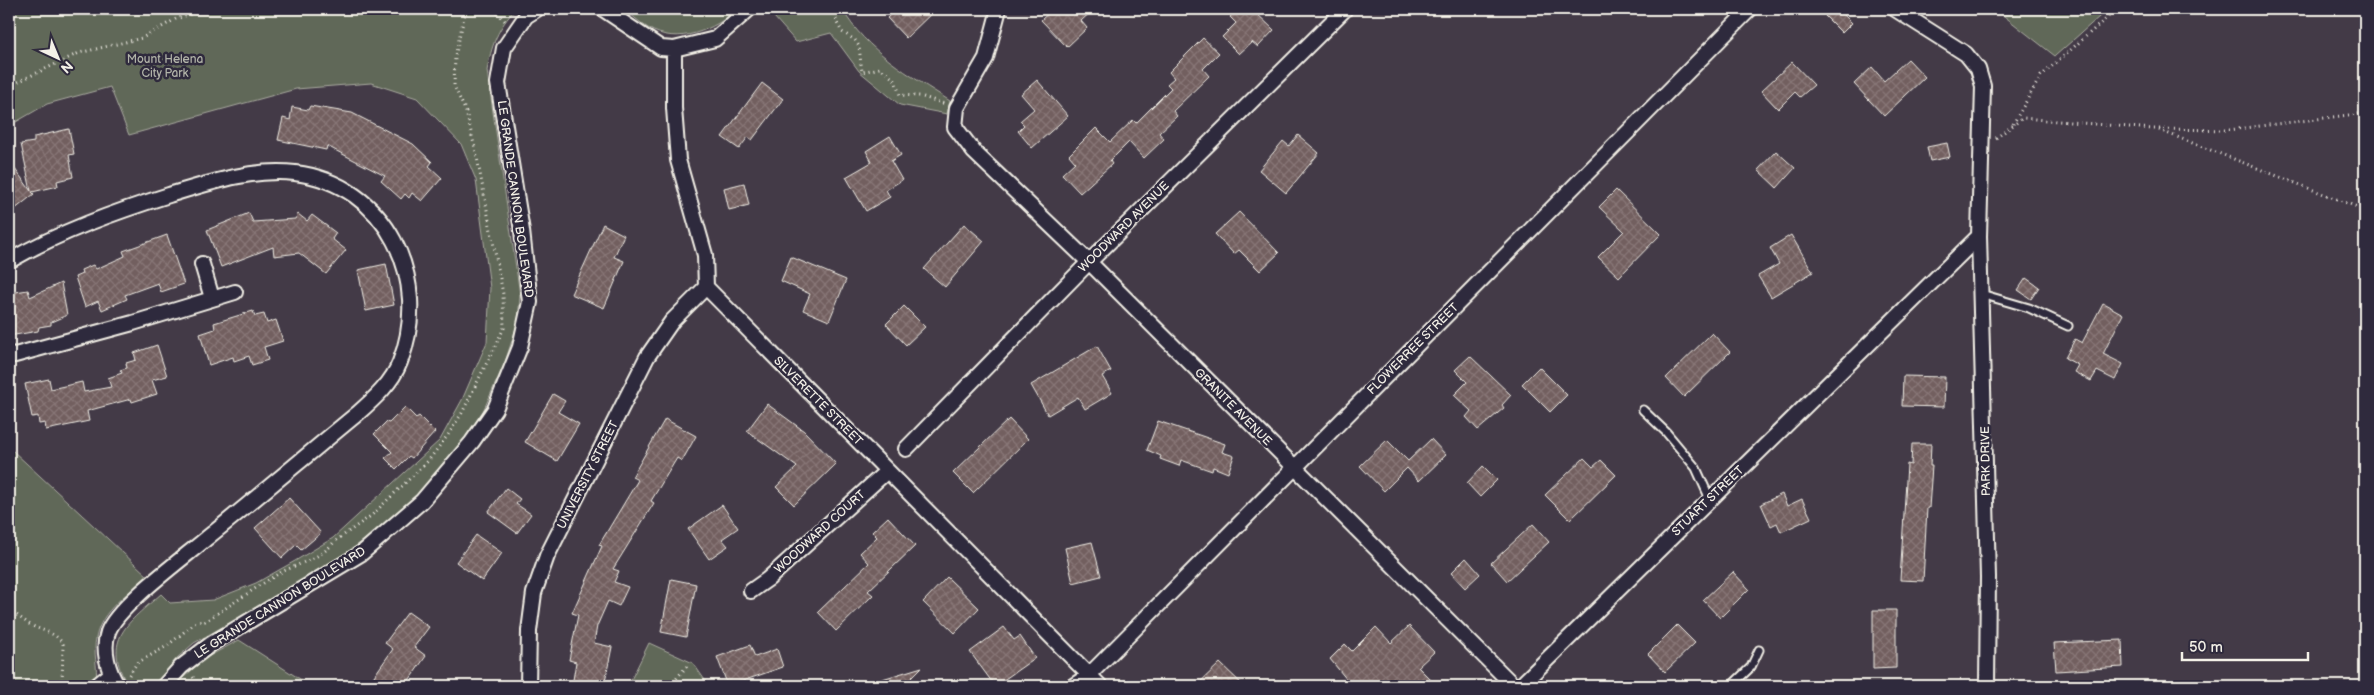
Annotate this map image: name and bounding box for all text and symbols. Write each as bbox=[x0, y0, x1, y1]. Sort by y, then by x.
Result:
north arrow bbox=[32, 32, 82, 82]
park label: Mount Helena City Park bbox=[127, 52, 203, 81]
text: N bbox=[57, 57, 76, 77]
street label: LE GRANDE CANNON BOULEVARD bbox=[494, 99, 536, 299]
street label: WOODWARD AVENUE bbox=[1075, 178, 1173, 276]
street label: FLOWERREE STREET bbox=[1364, 300, 1462, 398]
street label: SILVERETTE STREET bbox=[770, 353, 866, 449]
street label: GRANITE AVENUE bbox=[1191, 365, 1275, 449]
street label: UNIVERSITY STREET bbox=[554, 418, 622, 532]
street label: PARK DRIVE bbox=[1978, 426, 1994, 496]
street label: STUART STREET bbox=[1669, 462, 1748, 539]
street label: WOODWARD COURT bbox=[771, 487, 869, 577]
street label: LE GRANDE CANNON BOULEVARD bbox=[192, 544, 369, 662]
scale bar bbox=[2182, 630, 2308, 662]
text: 50 m bbox=[2189, 638, 2223, 657]

